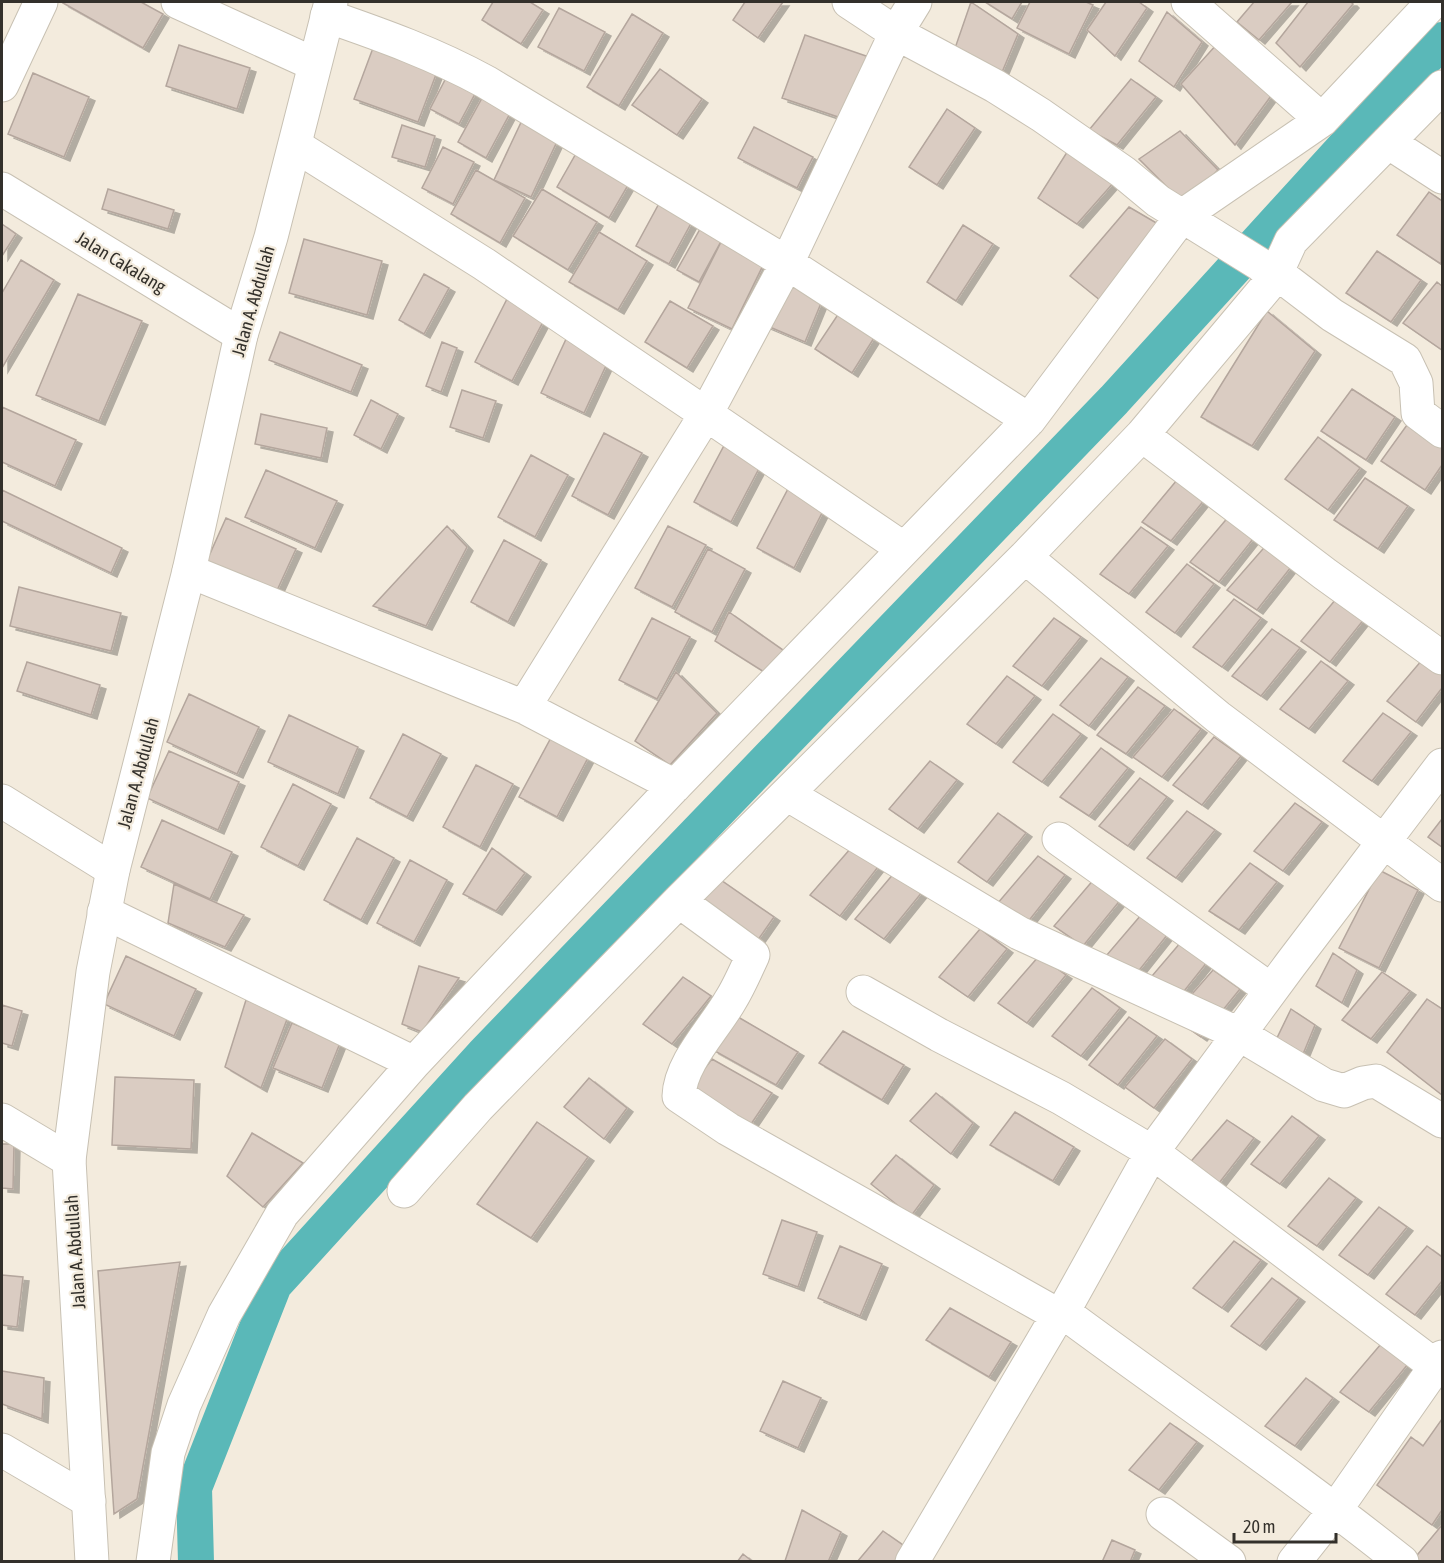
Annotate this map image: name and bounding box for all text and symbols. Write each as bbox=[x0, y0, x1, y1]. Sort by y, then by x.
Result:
street label: Jalan Cakalang bbox=[72, 227, 170, 297]
street label: Jalan A. Abdullah bbox=[227, 243, 279, 359]
street label: Jalan A. Abdullah bbox=[113, 715, 163, 831]
street label: Jalan A. Abdullah bbox=[61, 1194, 89, 1310]
scale bar bbox=[1234, 1506, 1336, 1544]
text: 20 m bbox=[1243, 1516, 1275, 1537]

